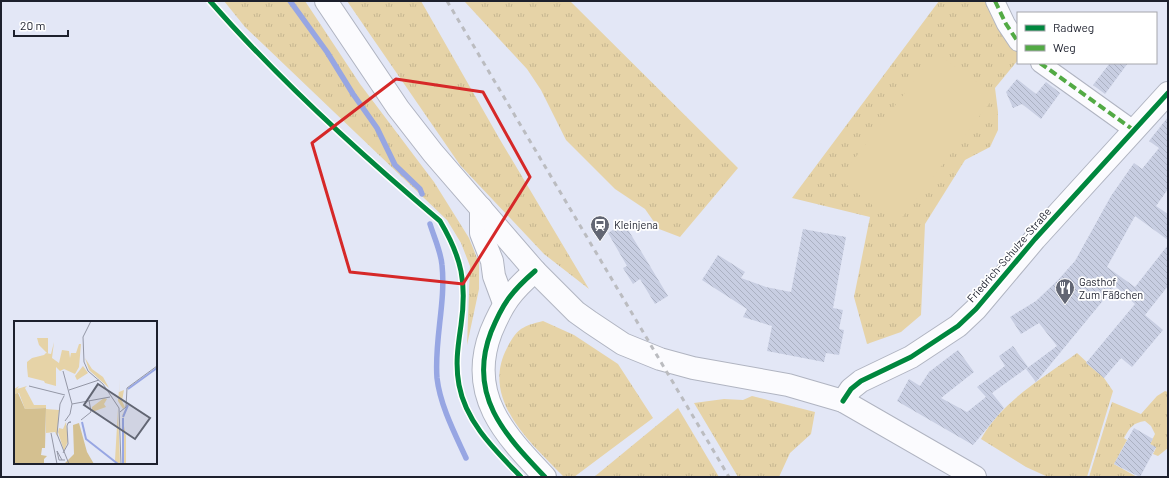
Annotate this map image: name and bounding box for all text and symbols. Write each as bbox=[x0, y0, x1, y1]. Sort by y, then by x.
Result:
scale bar bbox=[14, 12, 68, 38]
legend bbox=[1017, 12, 1157, 64]
text: 20 m bbox=[20, 18, 46, 32]
text: Radweg bbox=[1053, 20, 1094, 34]
text: Weg bbox=[1053, 40, 1076, 54]
street label: Friedrich-Schulze-Straße bbox=[964, 205, 1053, 305]
station icon: Kleinjena bbox=[589, 214, 611, 242]
place label: Kleinjena bbox=[614, 218, 658, 231]
place label: Gasthof Zum Fäßchen bbox=[1079, 275, 1143, 301]
restaurant icon: Gasthof Zum Fäßchen bbox=[1054, 277, 1076, 305]
inset map bbox=[14, 321, 157, 464]

